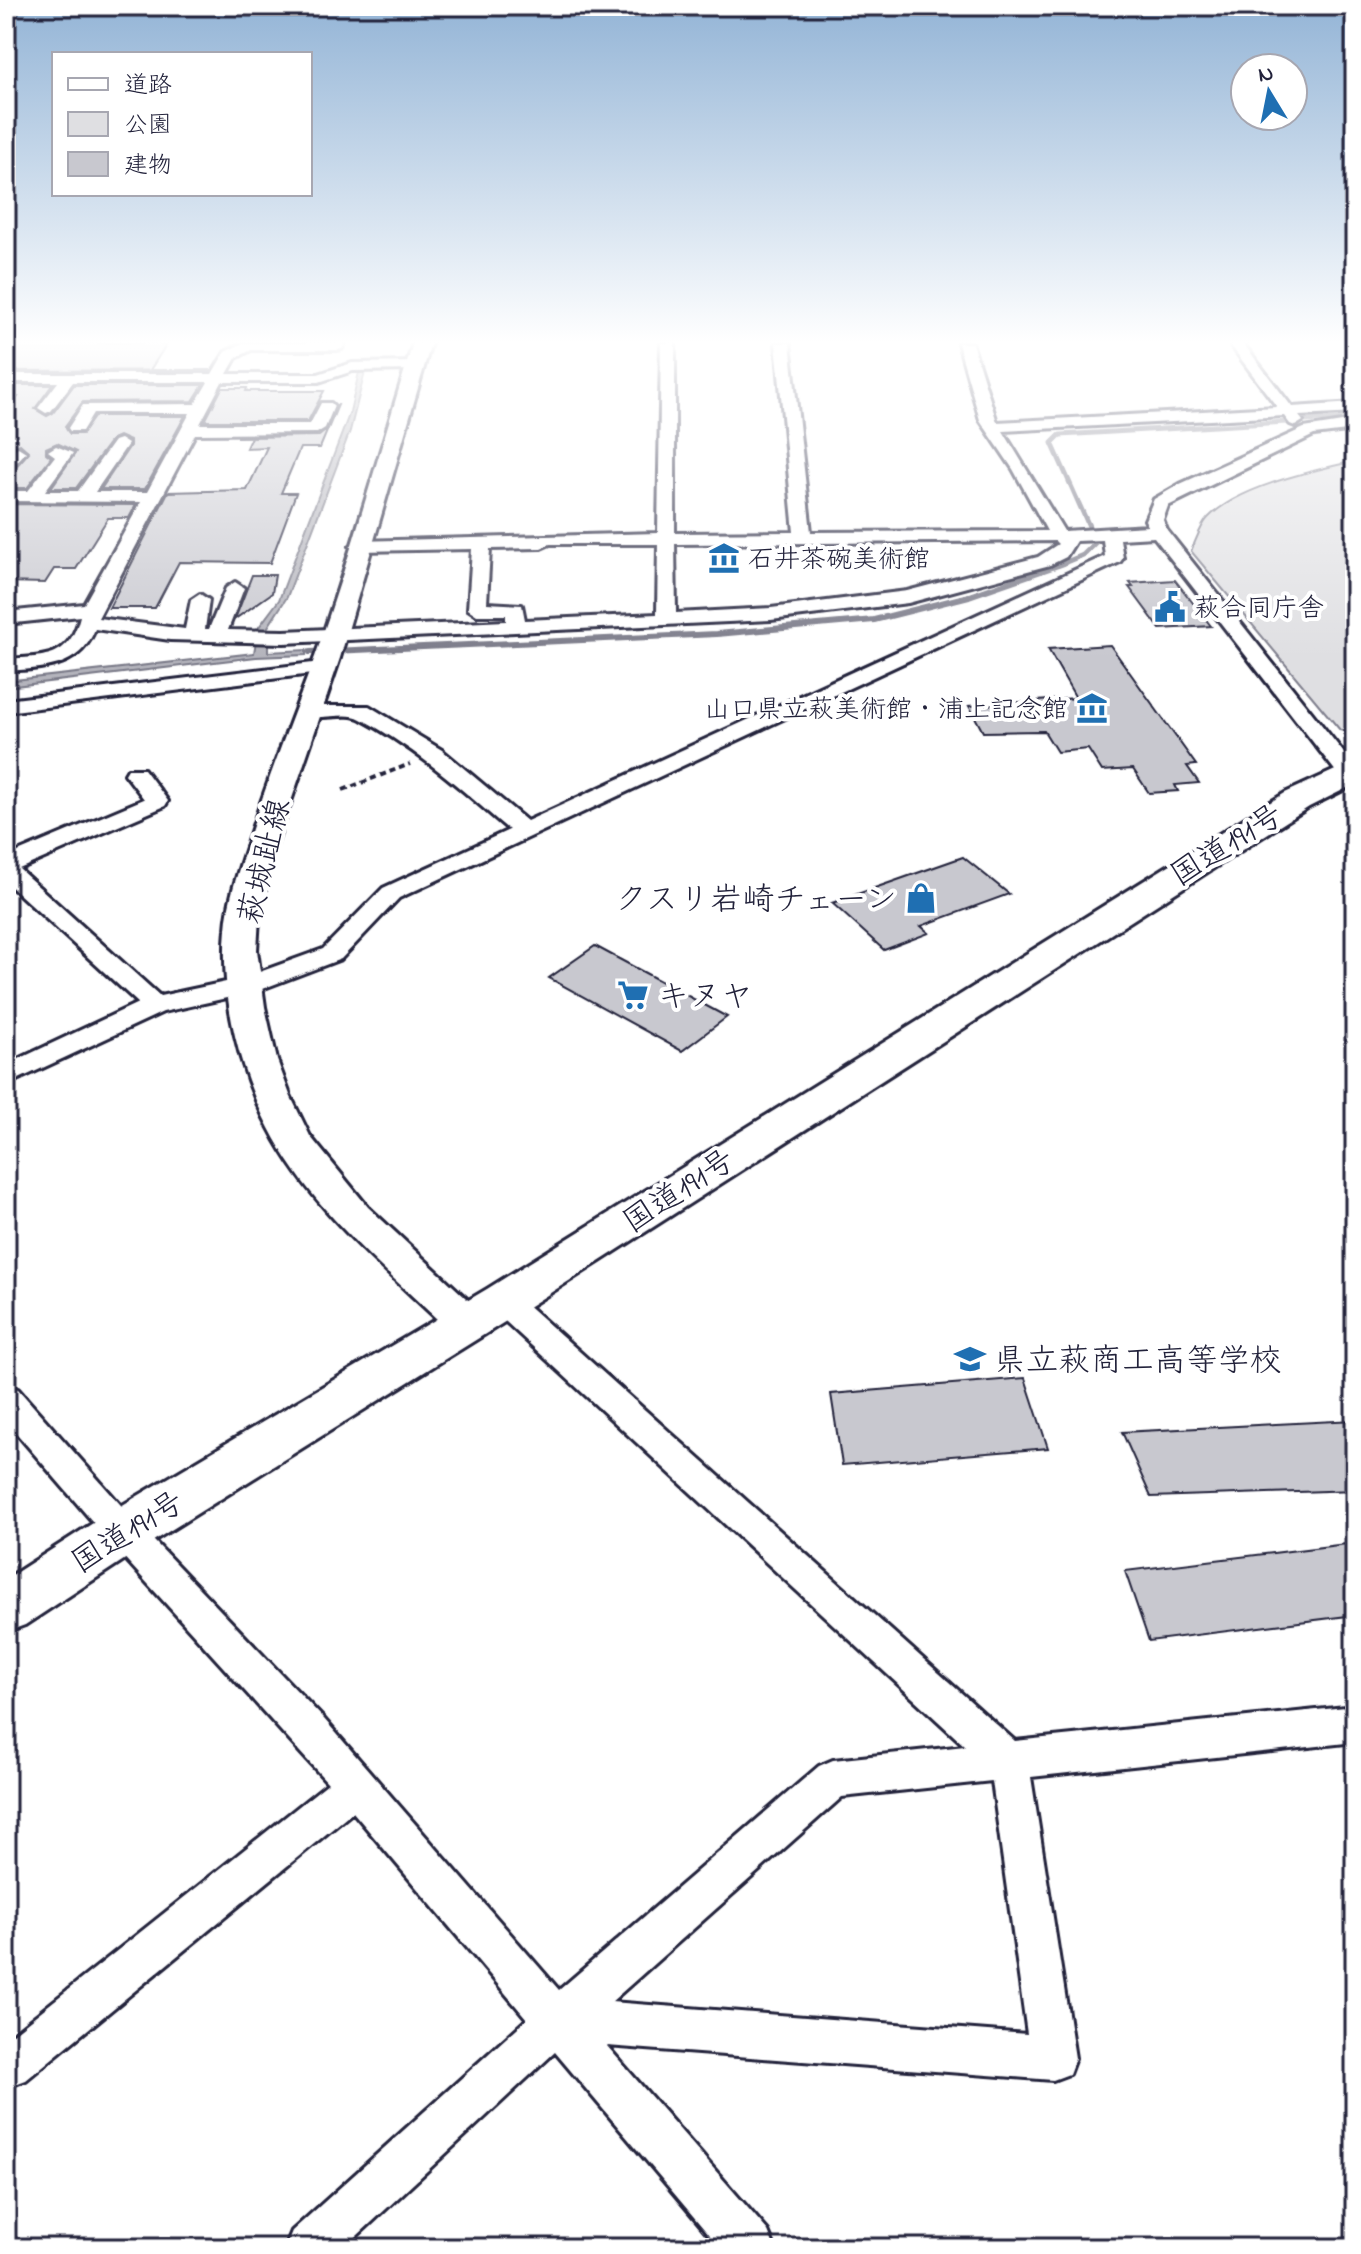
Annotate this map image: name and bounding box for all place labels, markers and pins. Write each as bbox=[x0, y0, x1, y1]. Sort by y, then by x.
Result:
museum icon: 石井茶碗美術館 bbox=[707, 541, 741, 575]
place label: 石井茶碗美術館 bbox=[748, 542, 930, 580]
public building icon: 萩合同庁舎 bbox=[1153, 590, 1187, 624]
place label: 萩合同庁舎 bbox=[1194, 591, 1324, 629]
museum icon: 山口県立萩美術館・浦上記念館 bbox=[1075, 691, 1109, 725]
place label: 山口県立萩美術館・浦上記念館 bbox=[704, 692, 1068, 730]
place label: クスリ岩崎チェーン bbox=[615, 878, 897, 925]
shop icon: クスリ岩崎チェーン bbox=[904, 881, 938, 915]
place label: キヌヤ bbox=[657, 975, 753, 1022]
supermarket icon: キヌヤ bbox=[616, 978, 650, 1012]
place label: 県立萩商工高等学校 bbox=[994, 1339, 1282, 1386]
school or university icon: 県立萩商工高等学校 bbox=[953, 1342, 987, 1376]

